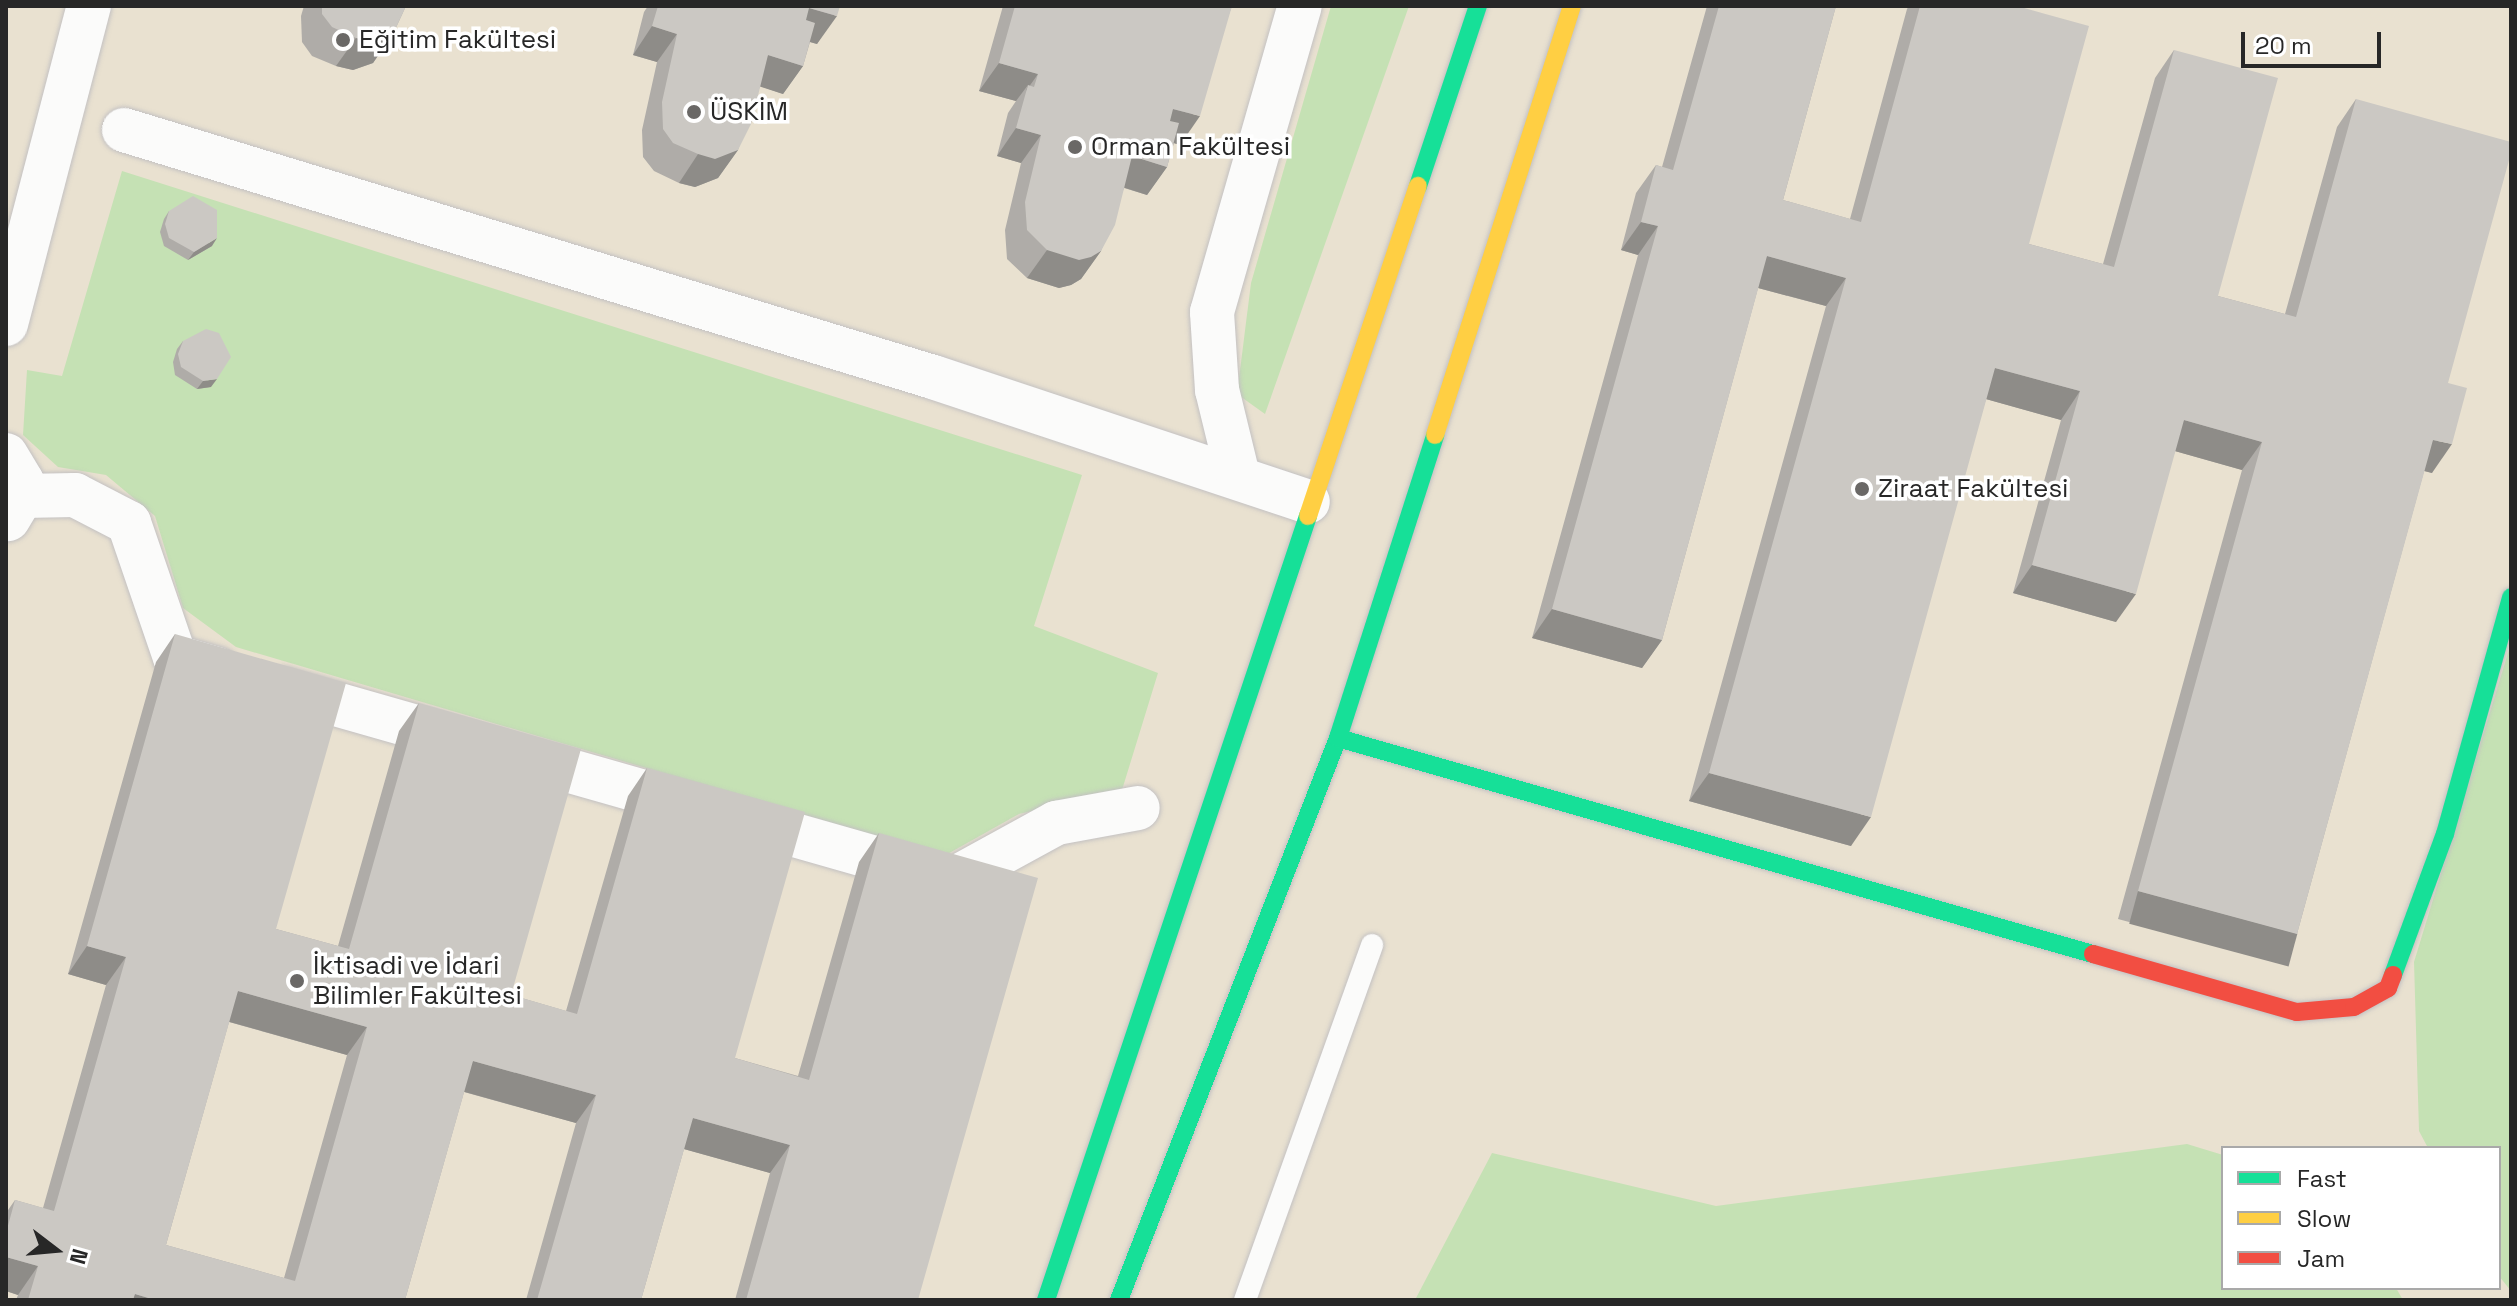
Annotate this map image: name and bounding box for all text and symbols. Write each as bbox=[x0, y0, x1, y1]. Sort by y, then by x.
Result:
scale bar bbox=[2245, 16, 2385, 66]
place label: Eğitim Fakültesi bbox=[359, 24, 556, 56]
text: 20 m bbox=[2255, 30, 2312, 61]
marker: Eğitim Fakültesi bbox=[334, 31, 352, 49]
place label: ÜSKİM bbox=[710, 96, 788, 128]
marker: ÜSKİM bbox=[685, 103, 703, 121]
place label: Orman Fakültesi bbox=[1091, 131, 1290, 163]
marker: Orman Fakültesi bbox=[1066, 138, 1084, 156]
place label: Ziraat Fakültesi bbox=[1878, 473, 2068, 505]
marker: Ziraat Fakültesi bbox=[1853, 480, 1871, 498]
place label: İktisadi ve İdari Bilimler Fakültesi bbox=[313, 950, 522, 1012]
marker: İktisadi ve İdari Bilimler Fakültesi bbox=[288, 972, 306, 990]
legend bbox=[2221, 1146, 2501, 1290]
text: Fast bbox=[2297, 1163, 2347, 1194]
text: Slow bbox=[2297, 1203, 2351, 1234]
north arrow bbox=[16, 1210, 96, 1290]
text: Jam bbox=[2297, 1243, 2345, 1274]
text: N bbox=[64, 1246, 95, 1268]

